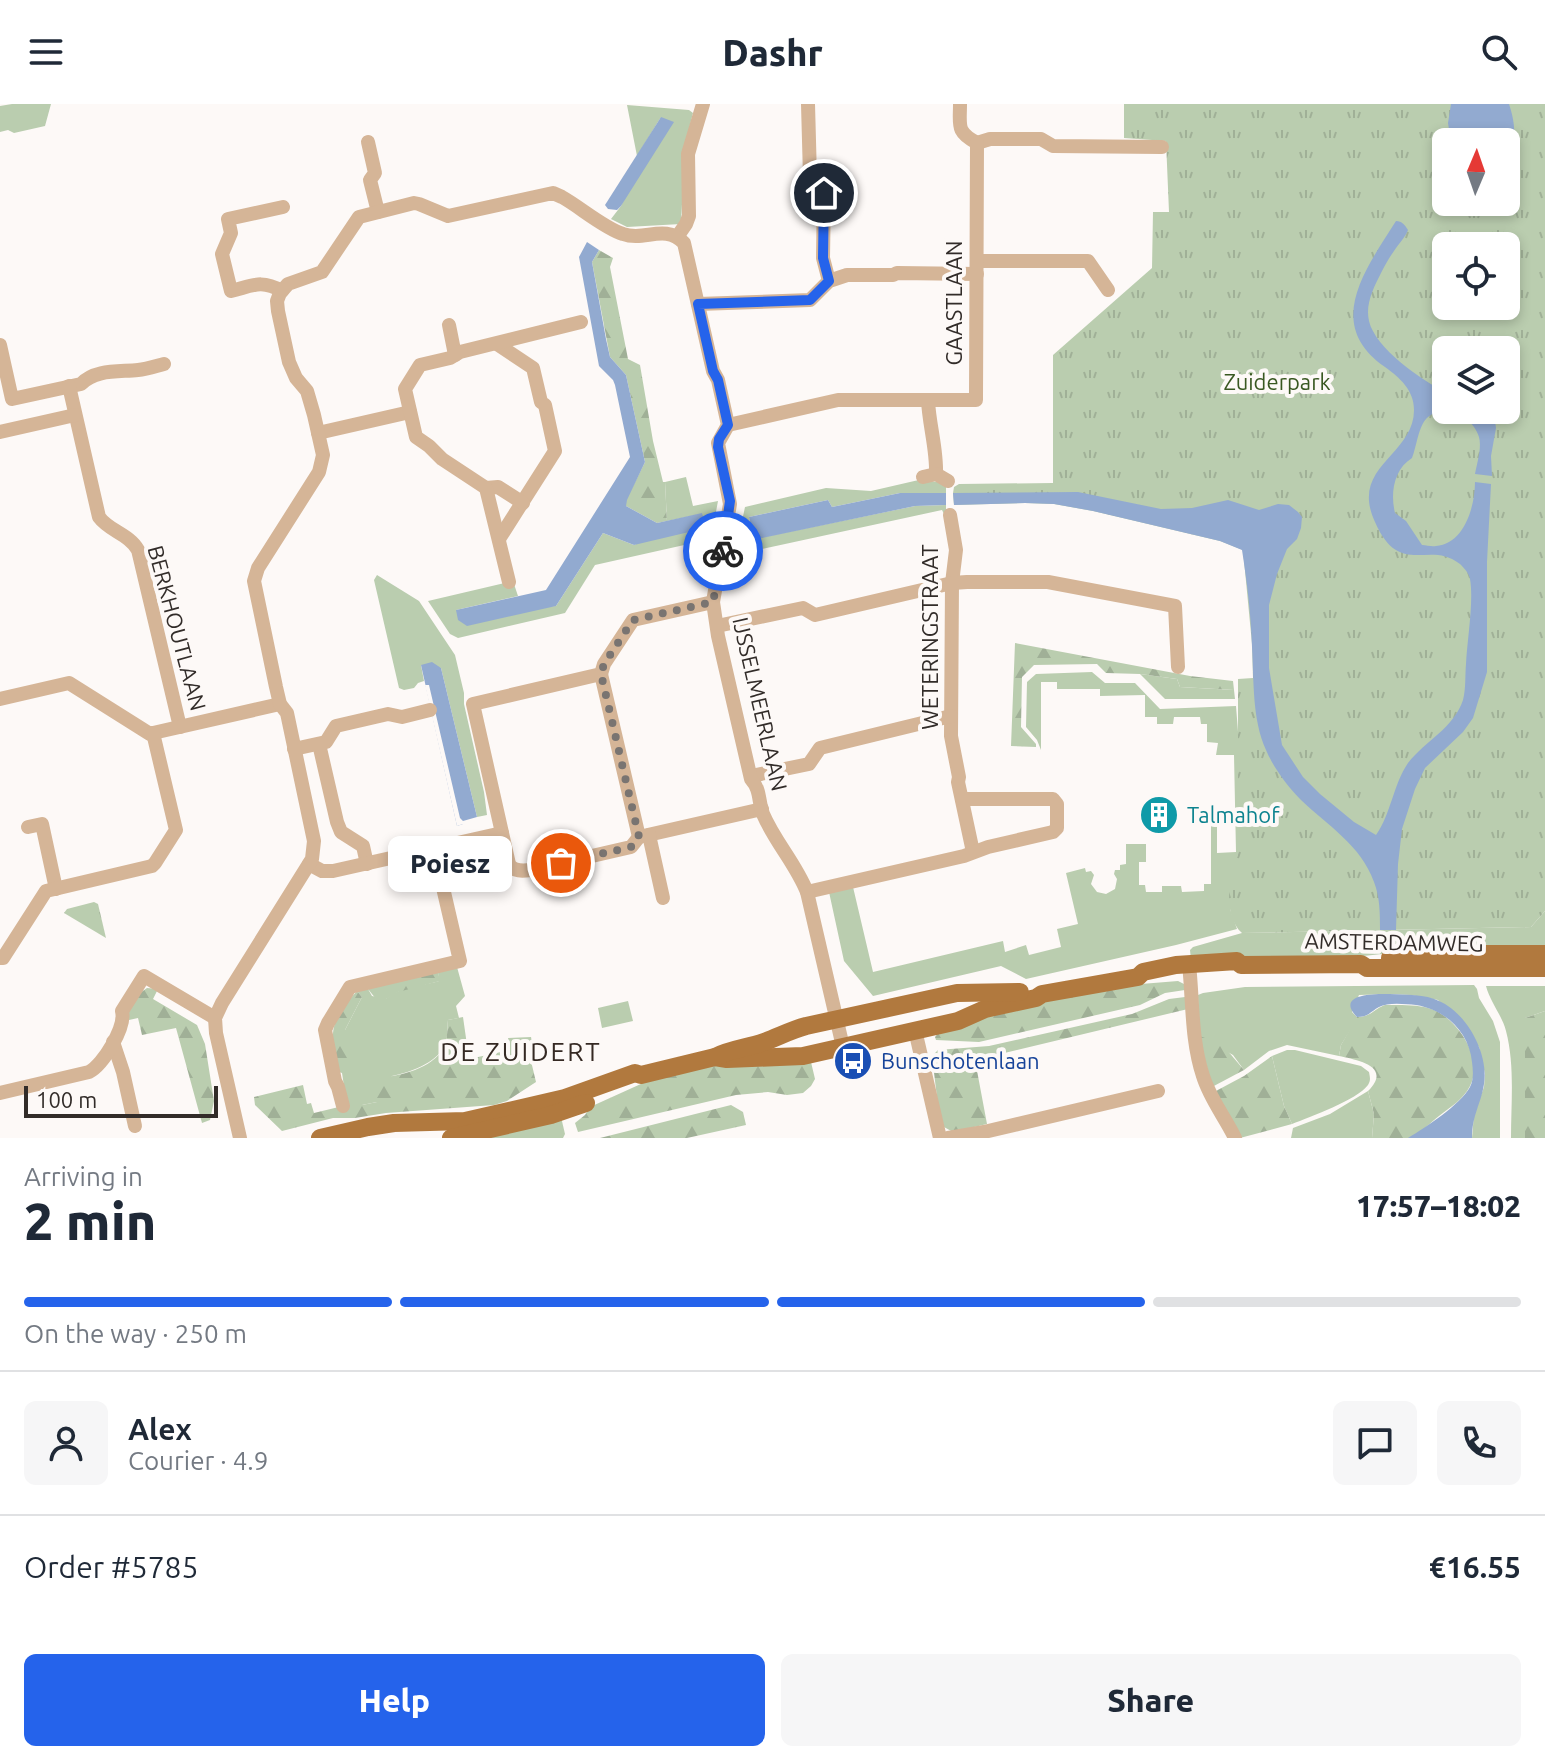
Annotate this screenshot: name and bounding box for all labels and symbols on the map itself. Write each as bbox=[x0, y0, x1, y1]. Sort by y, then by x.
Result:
north arrow bbox=[1432, 128, 1520, 216]
pin bbox=[790, 159, 858, 227]
street label: GAASTLAAN bbox=[941, 241, 966, 365]
park label: Zuiderpark bbox=[1223, 369, 1331, 394]
courier bbox=[683, 511, 763, 591]
street label: BERKHOUTLAAN bbox=[143, 543, 212, 713]
street label: WETERINGSTRAAT bbox=[917, 544, 942, 730]
street label: IJSSELMEERLAAN bbox=[728, 615, 793, 793]
building icon: Talmahof bbox=[1138, 794, 1180, 836]
place label: Talmahof bbox=[1187, 802, 1280, 827]
pin bbox=[527, 829, 595, 897]
callout: Poiesz bbox=[389, 835, 513, 891]
street label: AMSTERDAMWEG bbox=[1304, 927, 1484, 956]
district label: DE ZUIDERT bbox=[440, 1037, 602, 1066]
bus stop icon: Bunschotenlaan bbox=[832, 1040, 874, 1082]
place label: Bunschotenlaan bbox=[881, 1048, 1040, 1073]
scale bar bbox=[24, 1082, 218, 1118]

